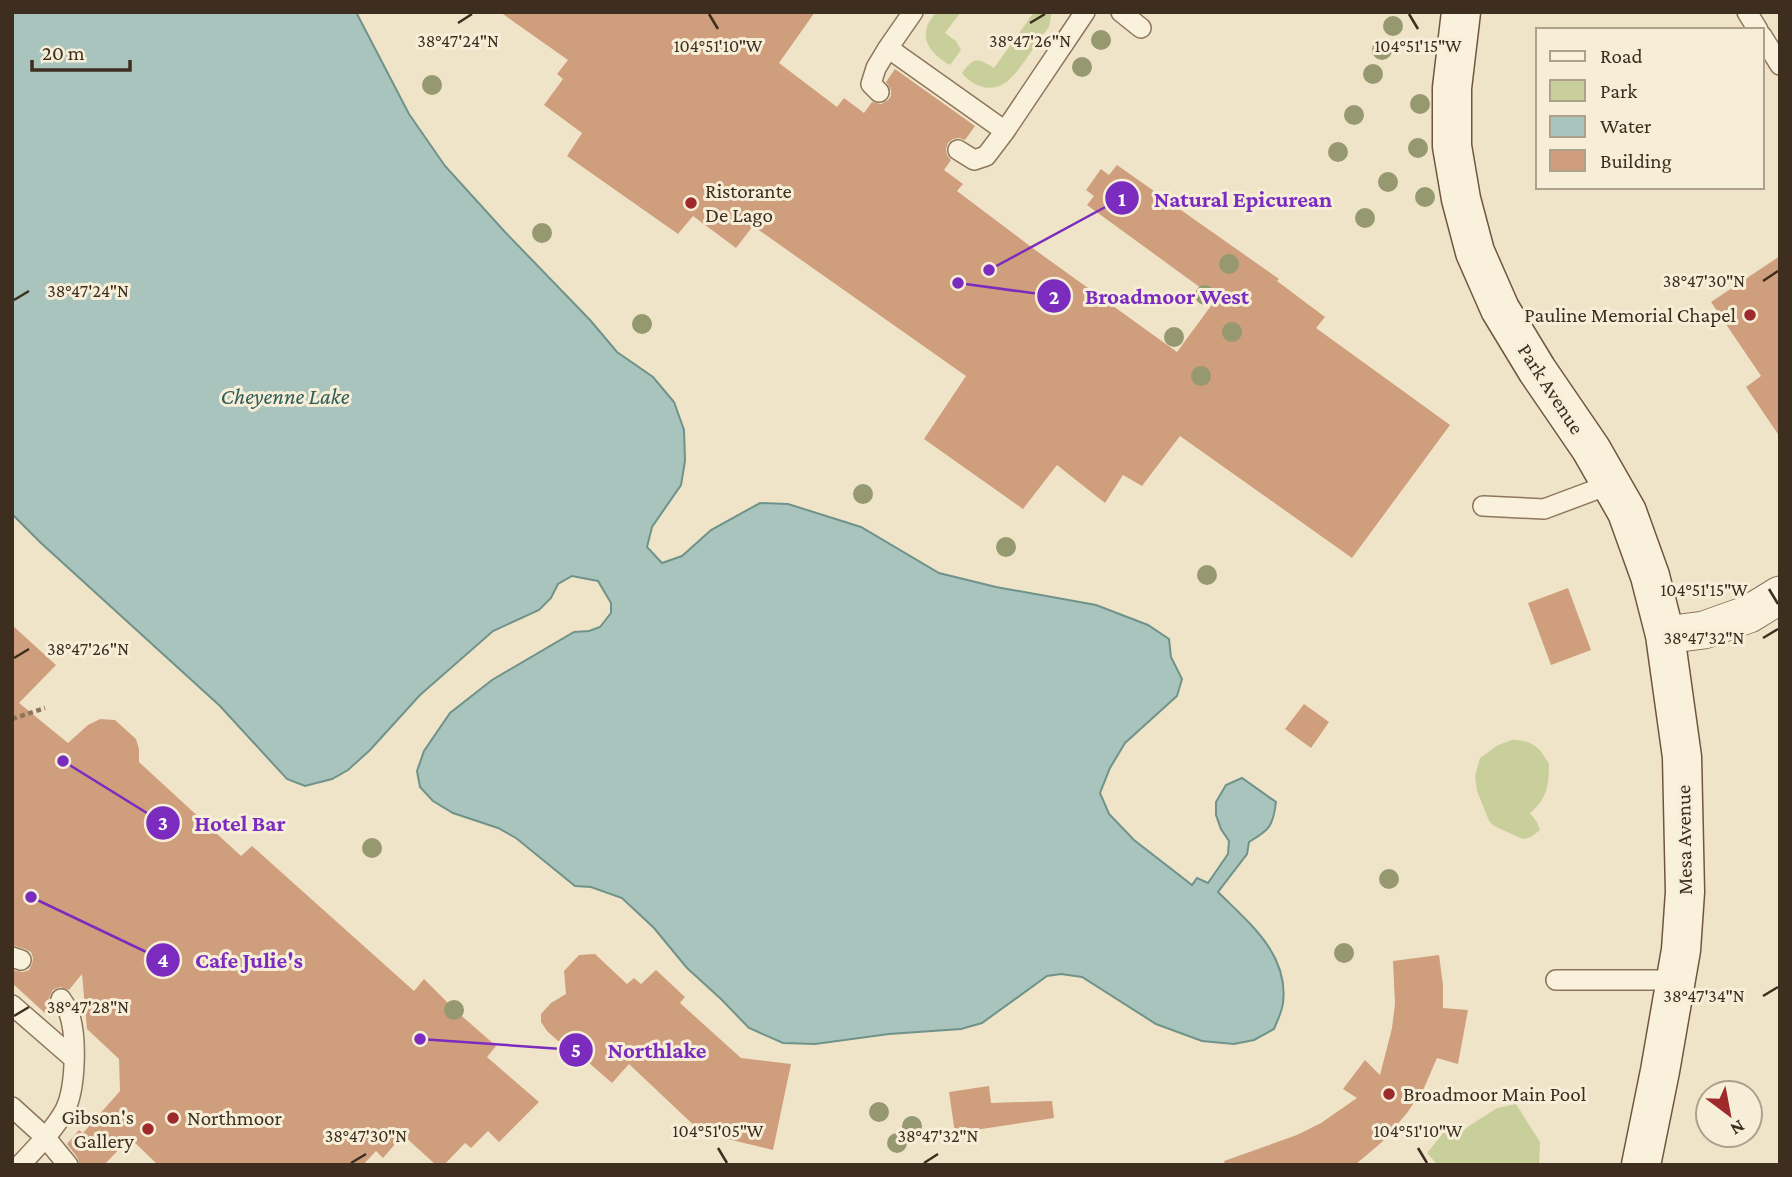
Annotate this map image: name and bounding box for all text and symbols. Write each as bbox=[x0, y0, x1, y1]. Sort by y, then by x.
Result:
scale bar bbox=[32, 28, 130, 72]
legend bbox=[1536, 28, 1764, 189]
text: 38°47'24"N bbox=[417, 31, 499, 51]
text: 38°47'26"N bbox=[989, 31, 1071, 51]
text: 104°51'10"W bbox=[674, 36, 763, 56]
text: 104°51'15"W bbox=[1374, 36, 1462, 56]
text: 20 m bbox=[42, 41, 85, 65]
text: Road bbox=[1600, 44, 1643, 68]
text: Park bbox=[1600, 79, 1637, 103]
text: Water bbox=[1600, 114, 1652, 138]
text: Building bbox=[1600, 149, 1672, 173]
callout: Natural Epicurean bbox=[1105, 176, 1346, 220]
place label: Ristorante De Lago bbox=[705, 179, 792, 227]
text: Natural Epicurean bbox=[1154, 186, 1332, 212]
text: 1 bbox=[1118, 187, 1126, 211]
marker: Ristorante De Lago bbox=[683, 195, 699, 211]
text: 38°47'30"N bbox=[1663, 271, 1745, 291]
callout: Broadmoor West bbox=[1036, 274, 1263, 318]
text: 38°47'24"N bbox=[47, 281, 129, 301]
text: Broadmoor West bbox=[1085, 283, 1250, 309]
text: 2 bbox=[1049, 285, 1060, 309]
place label: Pauline Memorial Chapel bbox=[1524, 303, 1736, 327]
marker: Pauline Memorial Chapel bbox=[1742, 307, 1758, 323]
street label: Park Avenue bbox=[1513, 339, 1589, 439]
water label: Cheyenne Lake bbox=[221, 383, 350, 409]
text: 104°51'15"W bbox=[1660, 580, 1748, 600]
text: 38°47'32"N bbox=[1664, 628, 1745, 648]
text: 38°47'26"N bbox=[47, 639, 129, 659]
street label: Mesa Avenue bbox=[1671, 785, 1697, 895]
callout: Hotel Bar bbox=[145, 801, 300, 845]
text: Hotel Bar bbox=[194, 810, 286, 836]
text: 3 bbox=[158, 811, 168, 835]
callout: Cafe Julie's bbox=[146, 938, 317, 982]
text: Cafe Julie's bbox=[195, 947, 303, 973]
text: 4 bbox=[157, 948, 169, 972]
text: 38°47'34"N bbox=[1663, 986, 1745, 1006]
text: 38°47'28"N bbox=[47, 997, 129, 1017]
callout: Northlake bbox=[559, 1028, 721, 1072]
text: Northlake bbox=[608, 1037, 707, 1063]
text: 5 bbox=[571, 1038, 581, 1062]
north arrow bbox=[1694, 1079, 1764, 1149]
place label: Broadmoor Main Pool bbox=[1403, 1082, 1586, 1106]
marker: Broadmoor Main Pool bbox=[1381, 1086, 1397, 1102]
place label: Gibson's Gallery bbox=[61, 1105, 134, 1153]
place label: Northmoor bbox=[187, 1106, 283, 1130]
marker: Northmoor bbox=[165, 1110, 181, 1126]
text: N bbox=[1727, 1116, 1749, 1140]
marker: Gibson's Gallery bbox=[140, 1121, 156, 1137]
text: 104°51'05"W bbox=[673, 1121, 764, 1141]
text: 104°51'10"W bbox=[1374, 1121, 1463, 1141]
text: 38°47'30"N bbox=[325, 1126, 407, 1146]
text: 38°47'32"N bbox=[898, 1126, 979, 1146]

